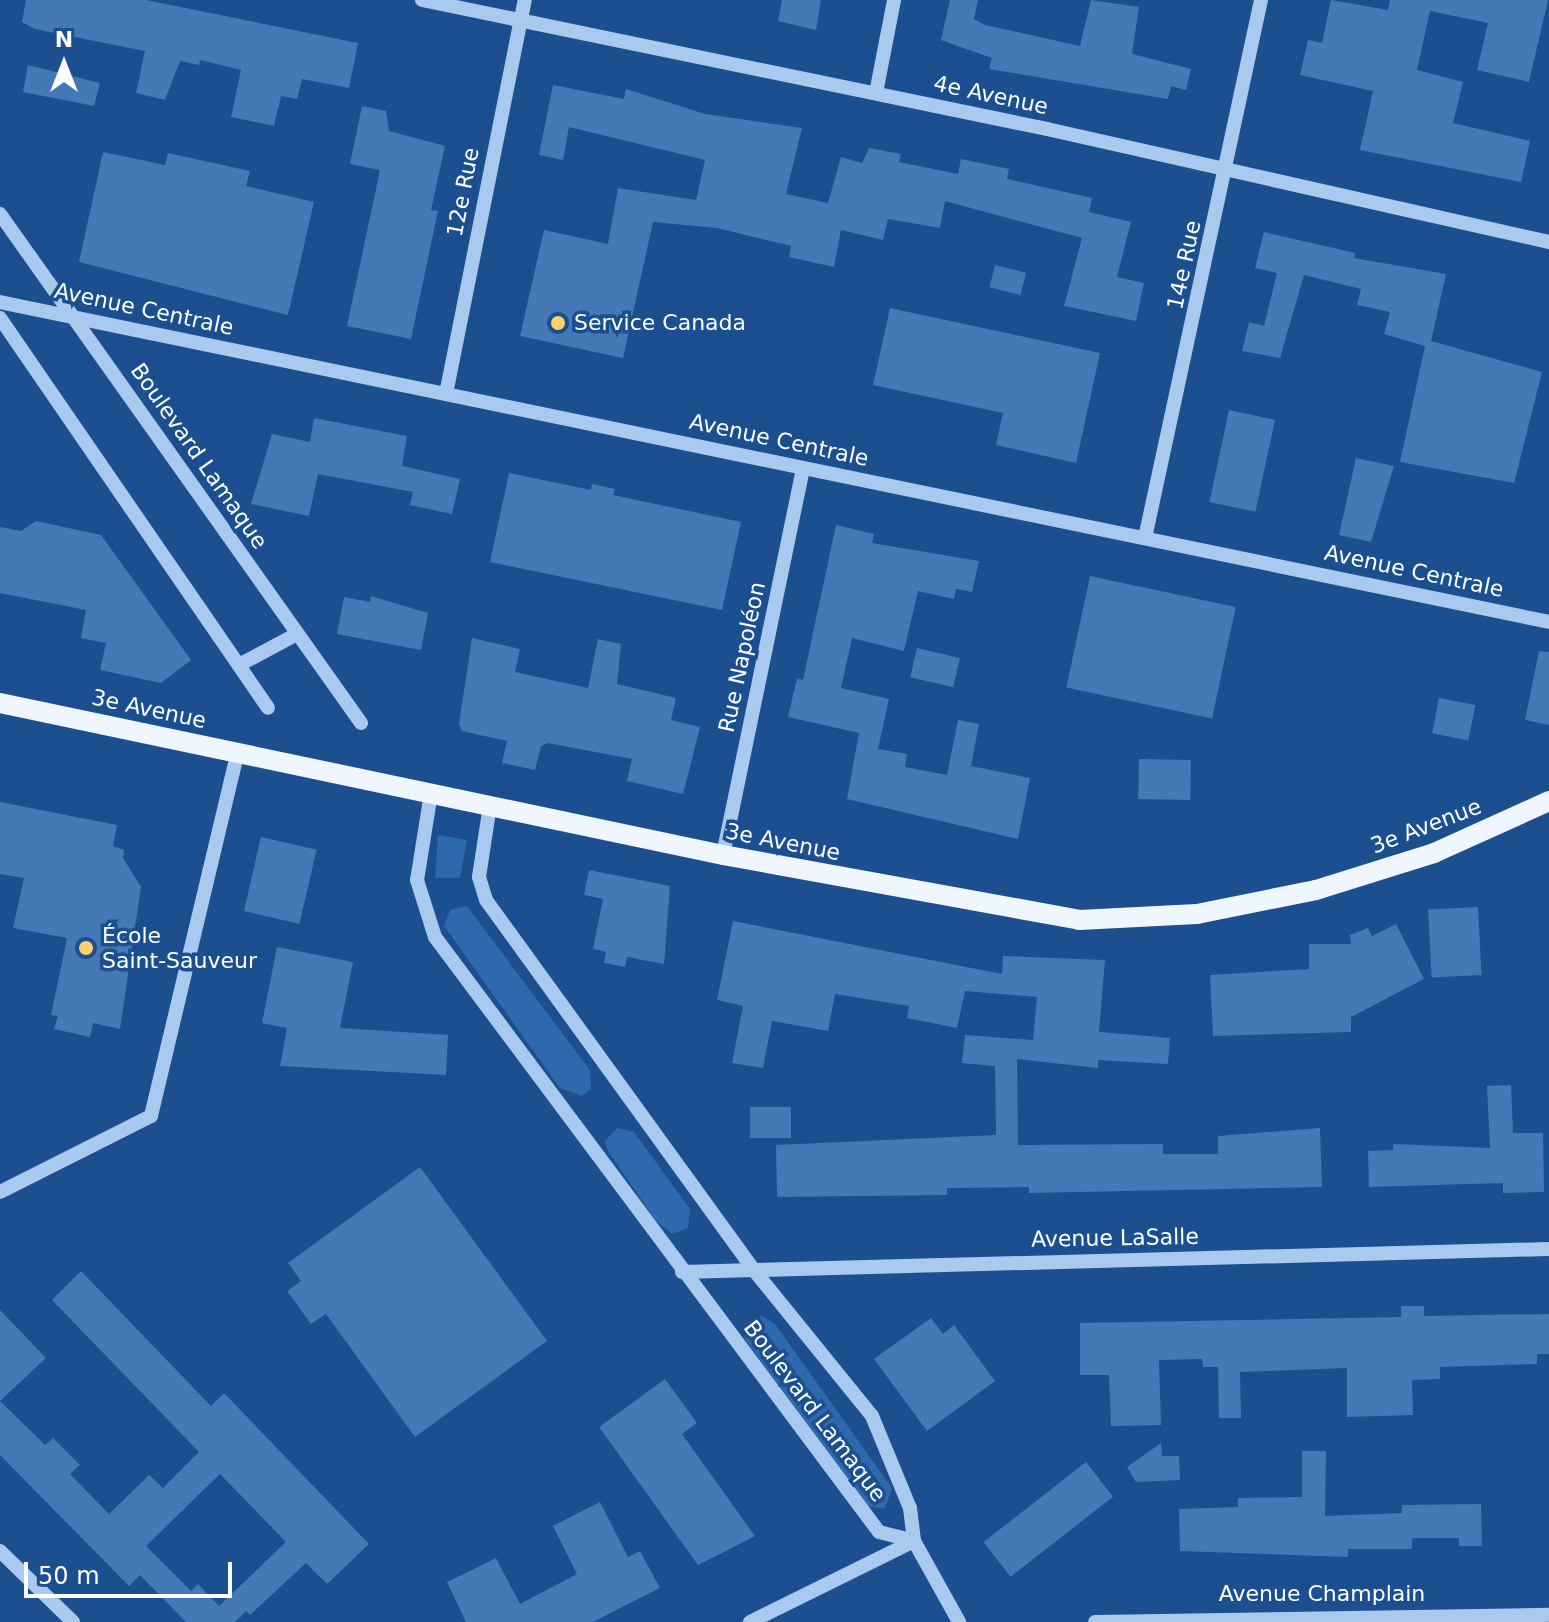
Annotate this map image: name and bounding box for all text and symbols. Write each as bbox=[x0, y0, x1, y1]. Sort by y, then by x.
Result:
north arrow bbox=[24, 24, 104, 104]
text: N bbox=[55, 27, 73, 52]
street label: 4e Avenue bbox=[931, 70, 1051, 120]
street label: 12e Rue bbox=[441, 145, 485, 239]
street label: 14e Rue bbox=[1162, 218, 1206, 312]
street label: Avenue Centrale bbox=[52, 277, 236, 341]
place label: Service Canada bbox=[574, 310, 746, 336]
marker: Service Canada bbox=[549, 314, 567, 332]
street label: Boulevard Lamaque bbox=[125, 358, 273, 554]
street label: Avenue Centrale bbox=[687, 408, 871, 472]
street label: Avenue Centrale bbox=[1322, 539, 1506, 603]
street label: Rue Napoléon bbox=[713, 579, 771, 735]
street label: 3e Avenue bbox=[89, 684, 209, 734]
street label: 3e Avenue bbox=[1367, 793, 1485, 859]
street label: 3e Avenue bbox=[723, 818, 843, 866]
place label: École Saint-Sauveur bbox=[102, 922, 257, 974]
marker: École Saint-Sauveur bbox=[77, 939, 95, 957]
street label: Avenue LaSalle bbox=[1031, 1223, 1199, 1253]
street label: Boulevard Lamaque bbox=[738, 1315, 892, 1507]
scale bar bbox=[28, 1546, 236, 1596]
text: 50 m bbox=[38, 1562, 100, 1590]
street label: Avenue Champlain bbox=[1219, 1581, 1425, 1607]

